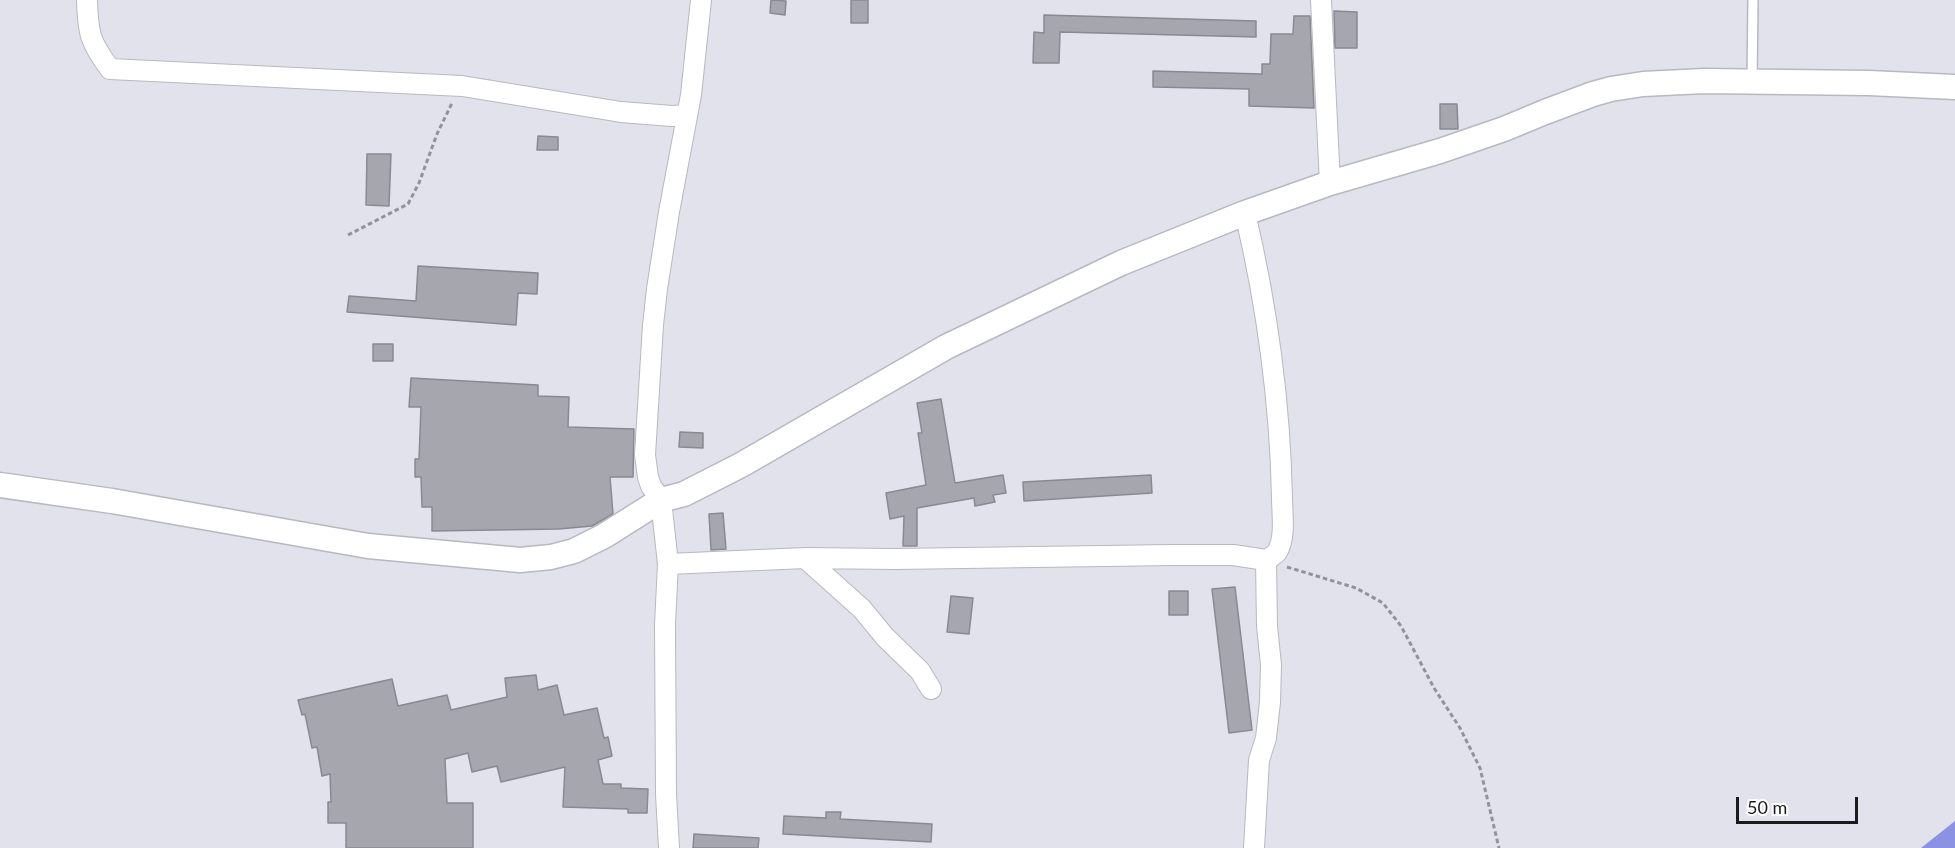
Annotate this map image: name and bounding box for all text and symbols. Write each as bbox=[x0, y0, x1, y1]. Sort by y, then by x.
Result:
scale bar bbox=[1739, 785, 1860, 823]
text: 50 m bbox=[1747, 796, 1787, 818]

